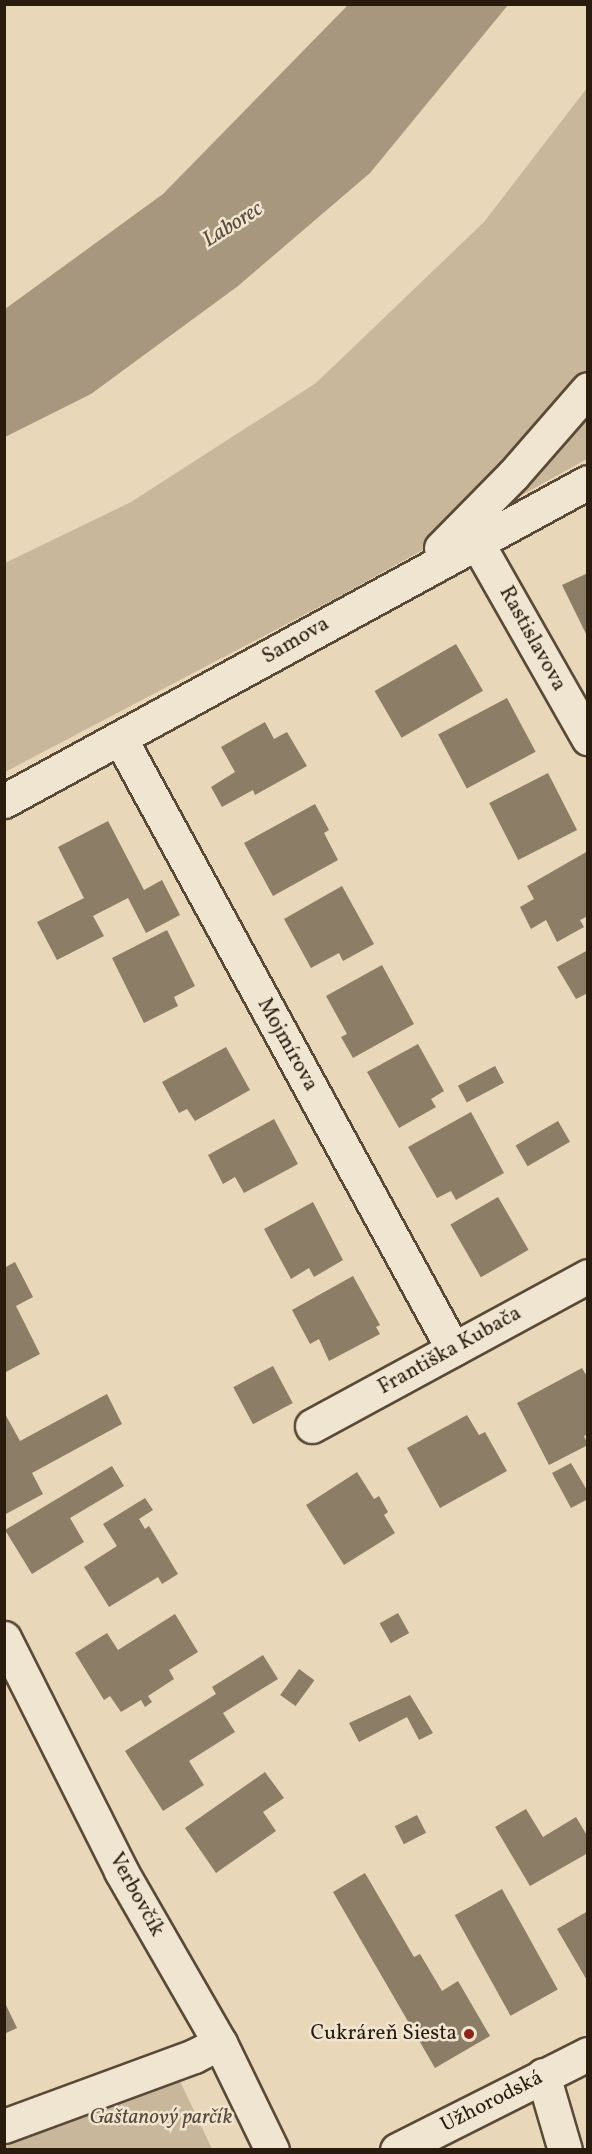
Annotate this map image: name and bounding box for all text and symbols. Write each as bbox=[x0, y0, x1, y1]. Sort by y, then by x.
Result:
water label: Laborec bbox=[198, 196, 268, 254]
street label: Rastislavova bbox=[493, 582, 571, 696]
street label: Samova bbox=[258, 612, 334, 670]
street label: Mojmírova bbox=[251, 994, 323, 1096]
street label: Františka Kubača bbox=[374, 1301, 526, 1401]
street label: Verbovčík bbox=[103, 1849, 169, 1941]
place label: Cukráreň Siesta bbox=[311, 2021, 457, 2047]
marker: Cukráreň Siesta bbox=[462, 2027, 476, 2041]
street label: Užhorodská bbox=[437, 2066, 547, 2138]
park label: Gaštanový parčík bbox=[89, 2105, 233, 2131]

